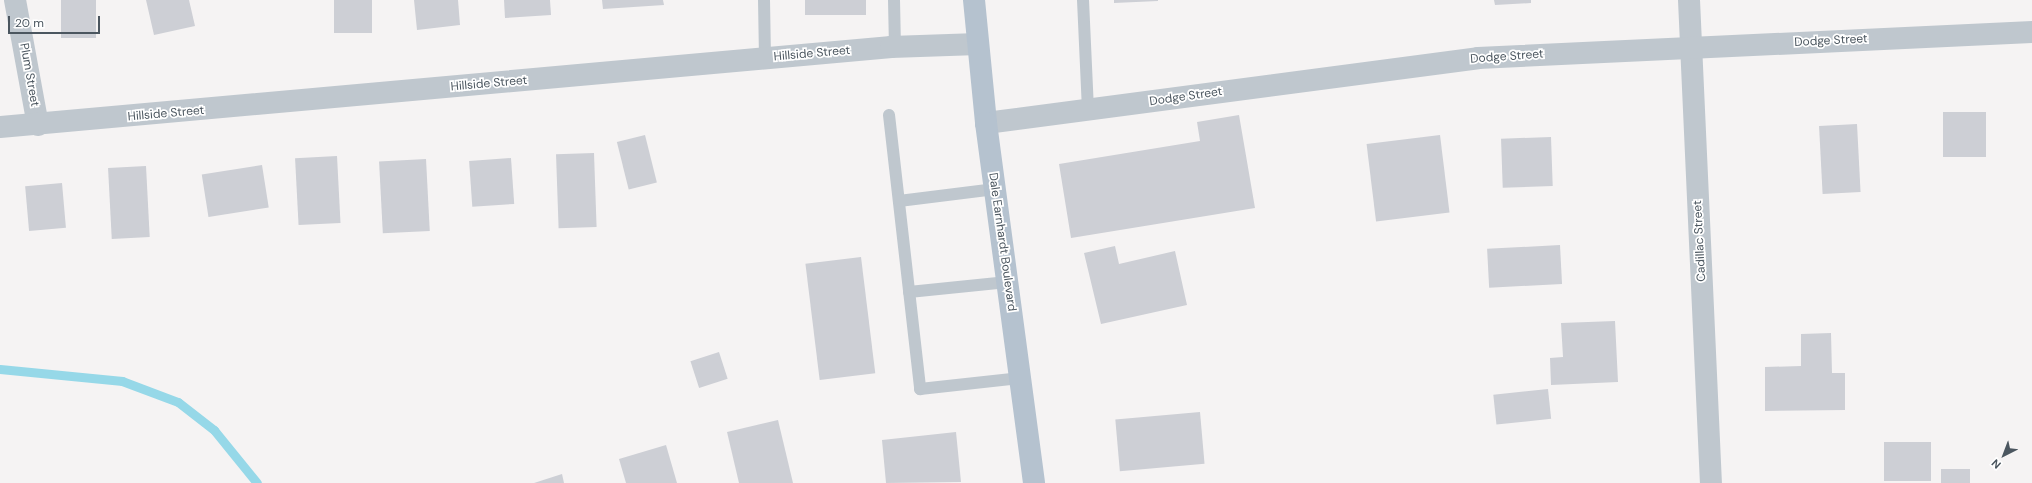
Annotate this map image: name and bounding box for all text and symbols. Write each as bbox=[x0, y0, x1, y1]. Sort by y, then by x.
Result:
scale bar bbox=[10, 8, 102, 34]
text: 20 m bbox=[15, 15, 44, 31]
street label: Dodge Street bbox=[1794, 32, 1868, 50]
street label: Plum Street bbox=[16, 42, 42, 108]
street label: Hillside Street bbox=[773, 43, 851, 65]
street label: Dodge Street bbox=[1470, 47, 1544, 67]
street label: Hillside Street bbox=[450, 73, 528, 95]
street label: Dodge Street bbox=[1149, 85, 1223, 109]
street label: Hillside Street bbox=[127, 103, 205, 125]
street label: Dale Earnhardt Boulevard bbox=[985, 172, 1019, 312]
street label: Cadillac Street bbox=[1691, 200, 1709, 282]
north arrow bbox=[1984, 435, 2024, 475]
text: N bbox=[1988, 456, 2004, 472]

